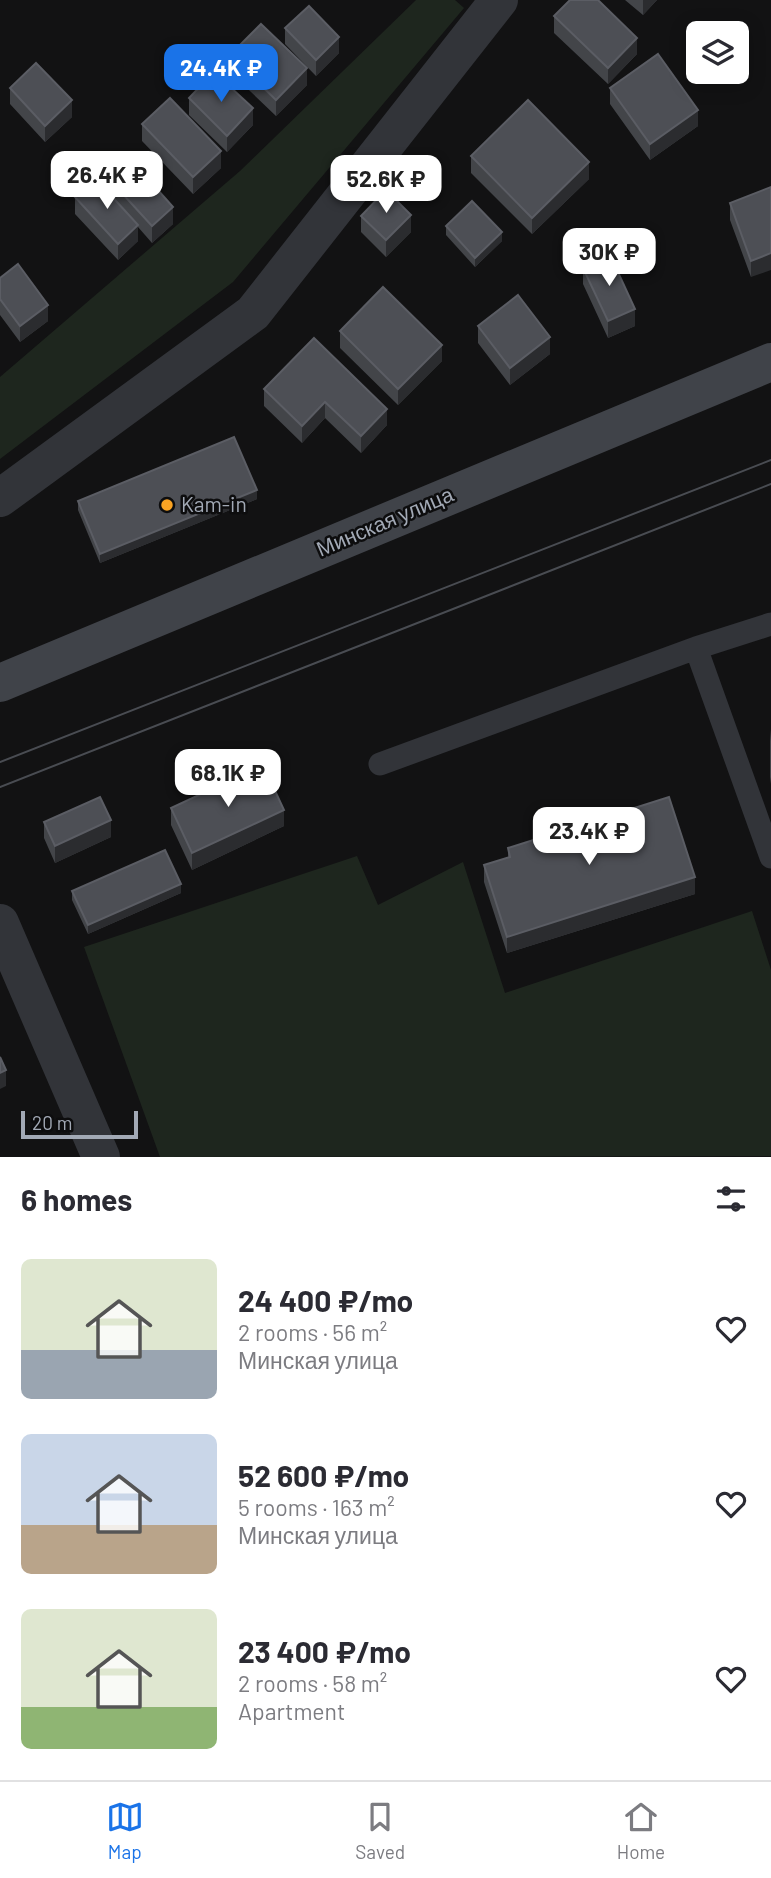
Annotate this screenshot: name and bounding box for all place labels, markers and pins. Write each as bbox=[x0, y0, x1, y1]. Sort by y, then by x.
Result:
pin: 24.4K ₽ bbox=[156, 44, 286, 104]
pin: 26.4K ₽ bbox=[42, 152, 172, 211]
pin: 52.6K ₽ bbox=[321, 156, 451, 215]
pin: 30K ₽ bbox=[560, 229, 658, 288]
place label: Kam-in bbox=[181, 491, 247, 516]
marker: Kam-in bbox=[159, 497, 175, 513]
pin: 68.1K ₽ bbox=[163, 750, 293, 809]
pin: 23.4K ₽ bbox=[524, 808, 654, 867]

